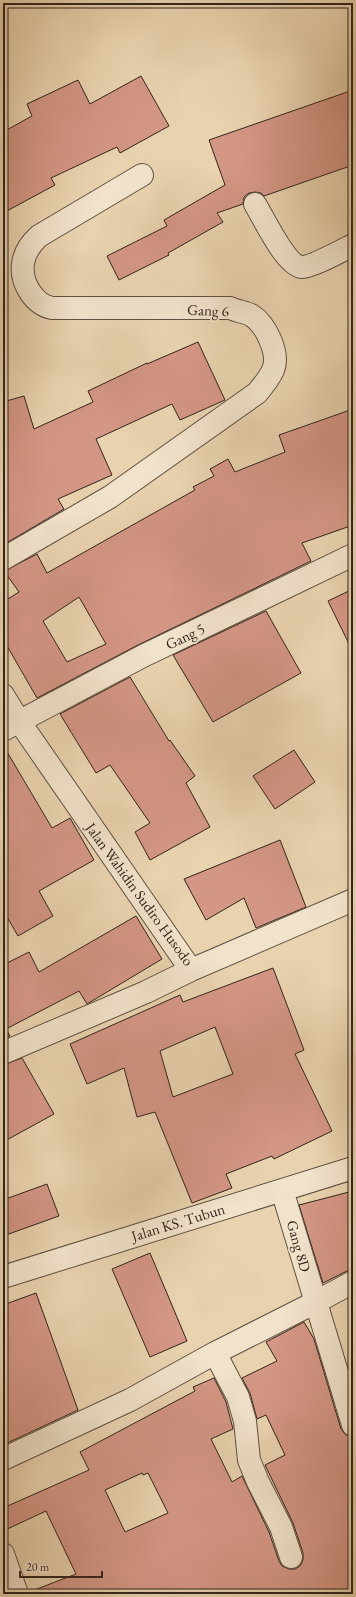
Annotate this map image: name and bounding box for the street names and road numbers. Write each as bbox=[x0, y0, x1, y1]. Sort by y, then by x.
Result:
street label: Gang 6 bbox=[187, 300, 229, 320]
street label: Gang 5 bbox=[162, 618, 208, 654]
street label: Jalan Wahidin Sudiro Husodo bbox=[80, 817, 198, 969]
street label: Jalan KS. Tubun bbox=[127, 1199, 227, 1246]
street label: Gang 8D bbox=[283, 1218, 315, 1274]

